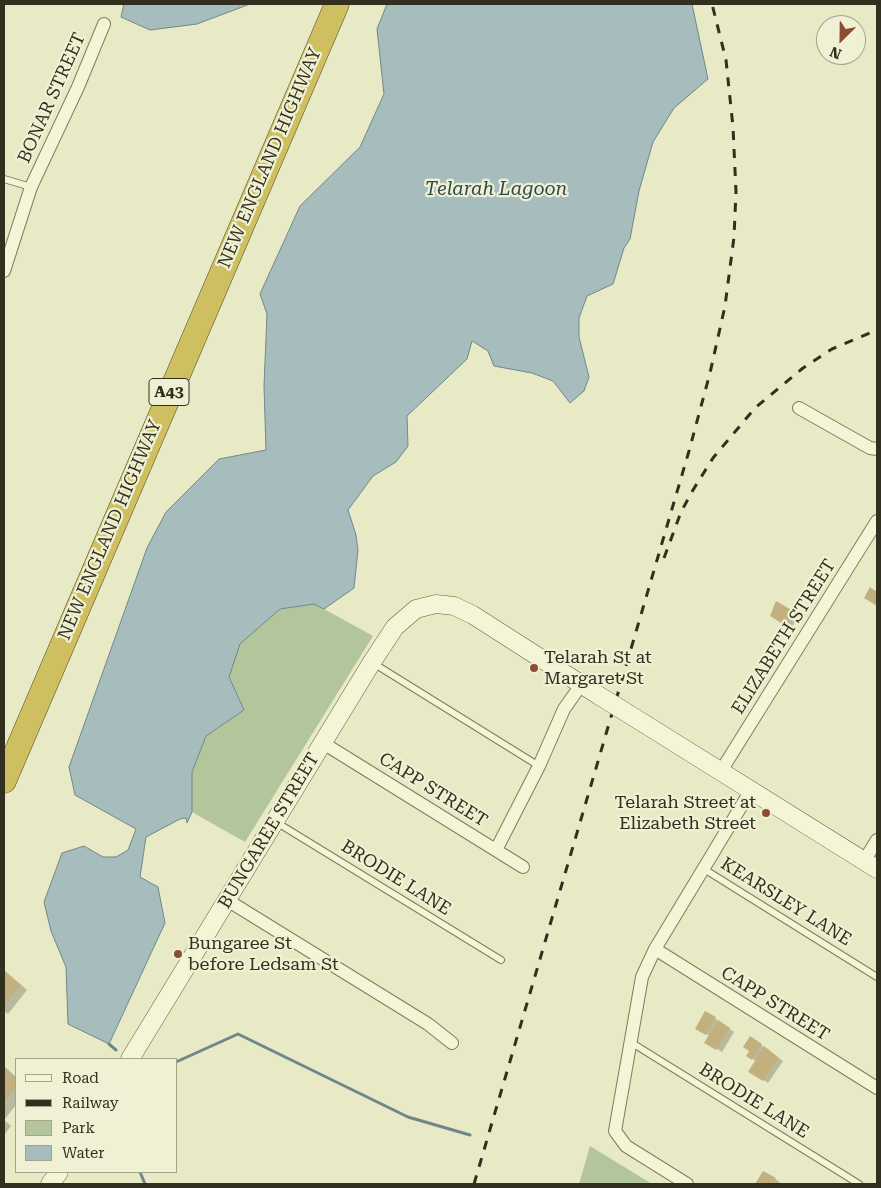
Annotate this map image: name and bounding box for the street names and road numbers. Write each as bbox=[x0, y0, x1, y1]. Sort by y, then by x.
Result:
street label: BONAR STREET bbox=[14, 29, 90, 167]
street label: NEW ENGLAND HIGHWAY bbox=[214, 45, 326, 271]
road number: A43 bbox=[149, 378, 189, 406]
street label: NEW ENGLAND HIGHWAY bbox=[54, 417, 166, 643]
street label: ELIZABETH STREET bbox=[728, 556, 840, 718]
street label: CAPP STREET bbox=[375, 748, 491, 832]
street label: BUNGAREE STREET bbox=[214, 749, 324, 913]
street label: BRODIE LANE bbox=[337, 836, 455, 920]
street label: KEARSLEY LANE bbox=[717, 853, 855, 951]
street label: CAPP STREET bbox=[717, 962, 833, 1046]
street label: BRODIE LANE bbox=[695, 1059, 813, 1143]

